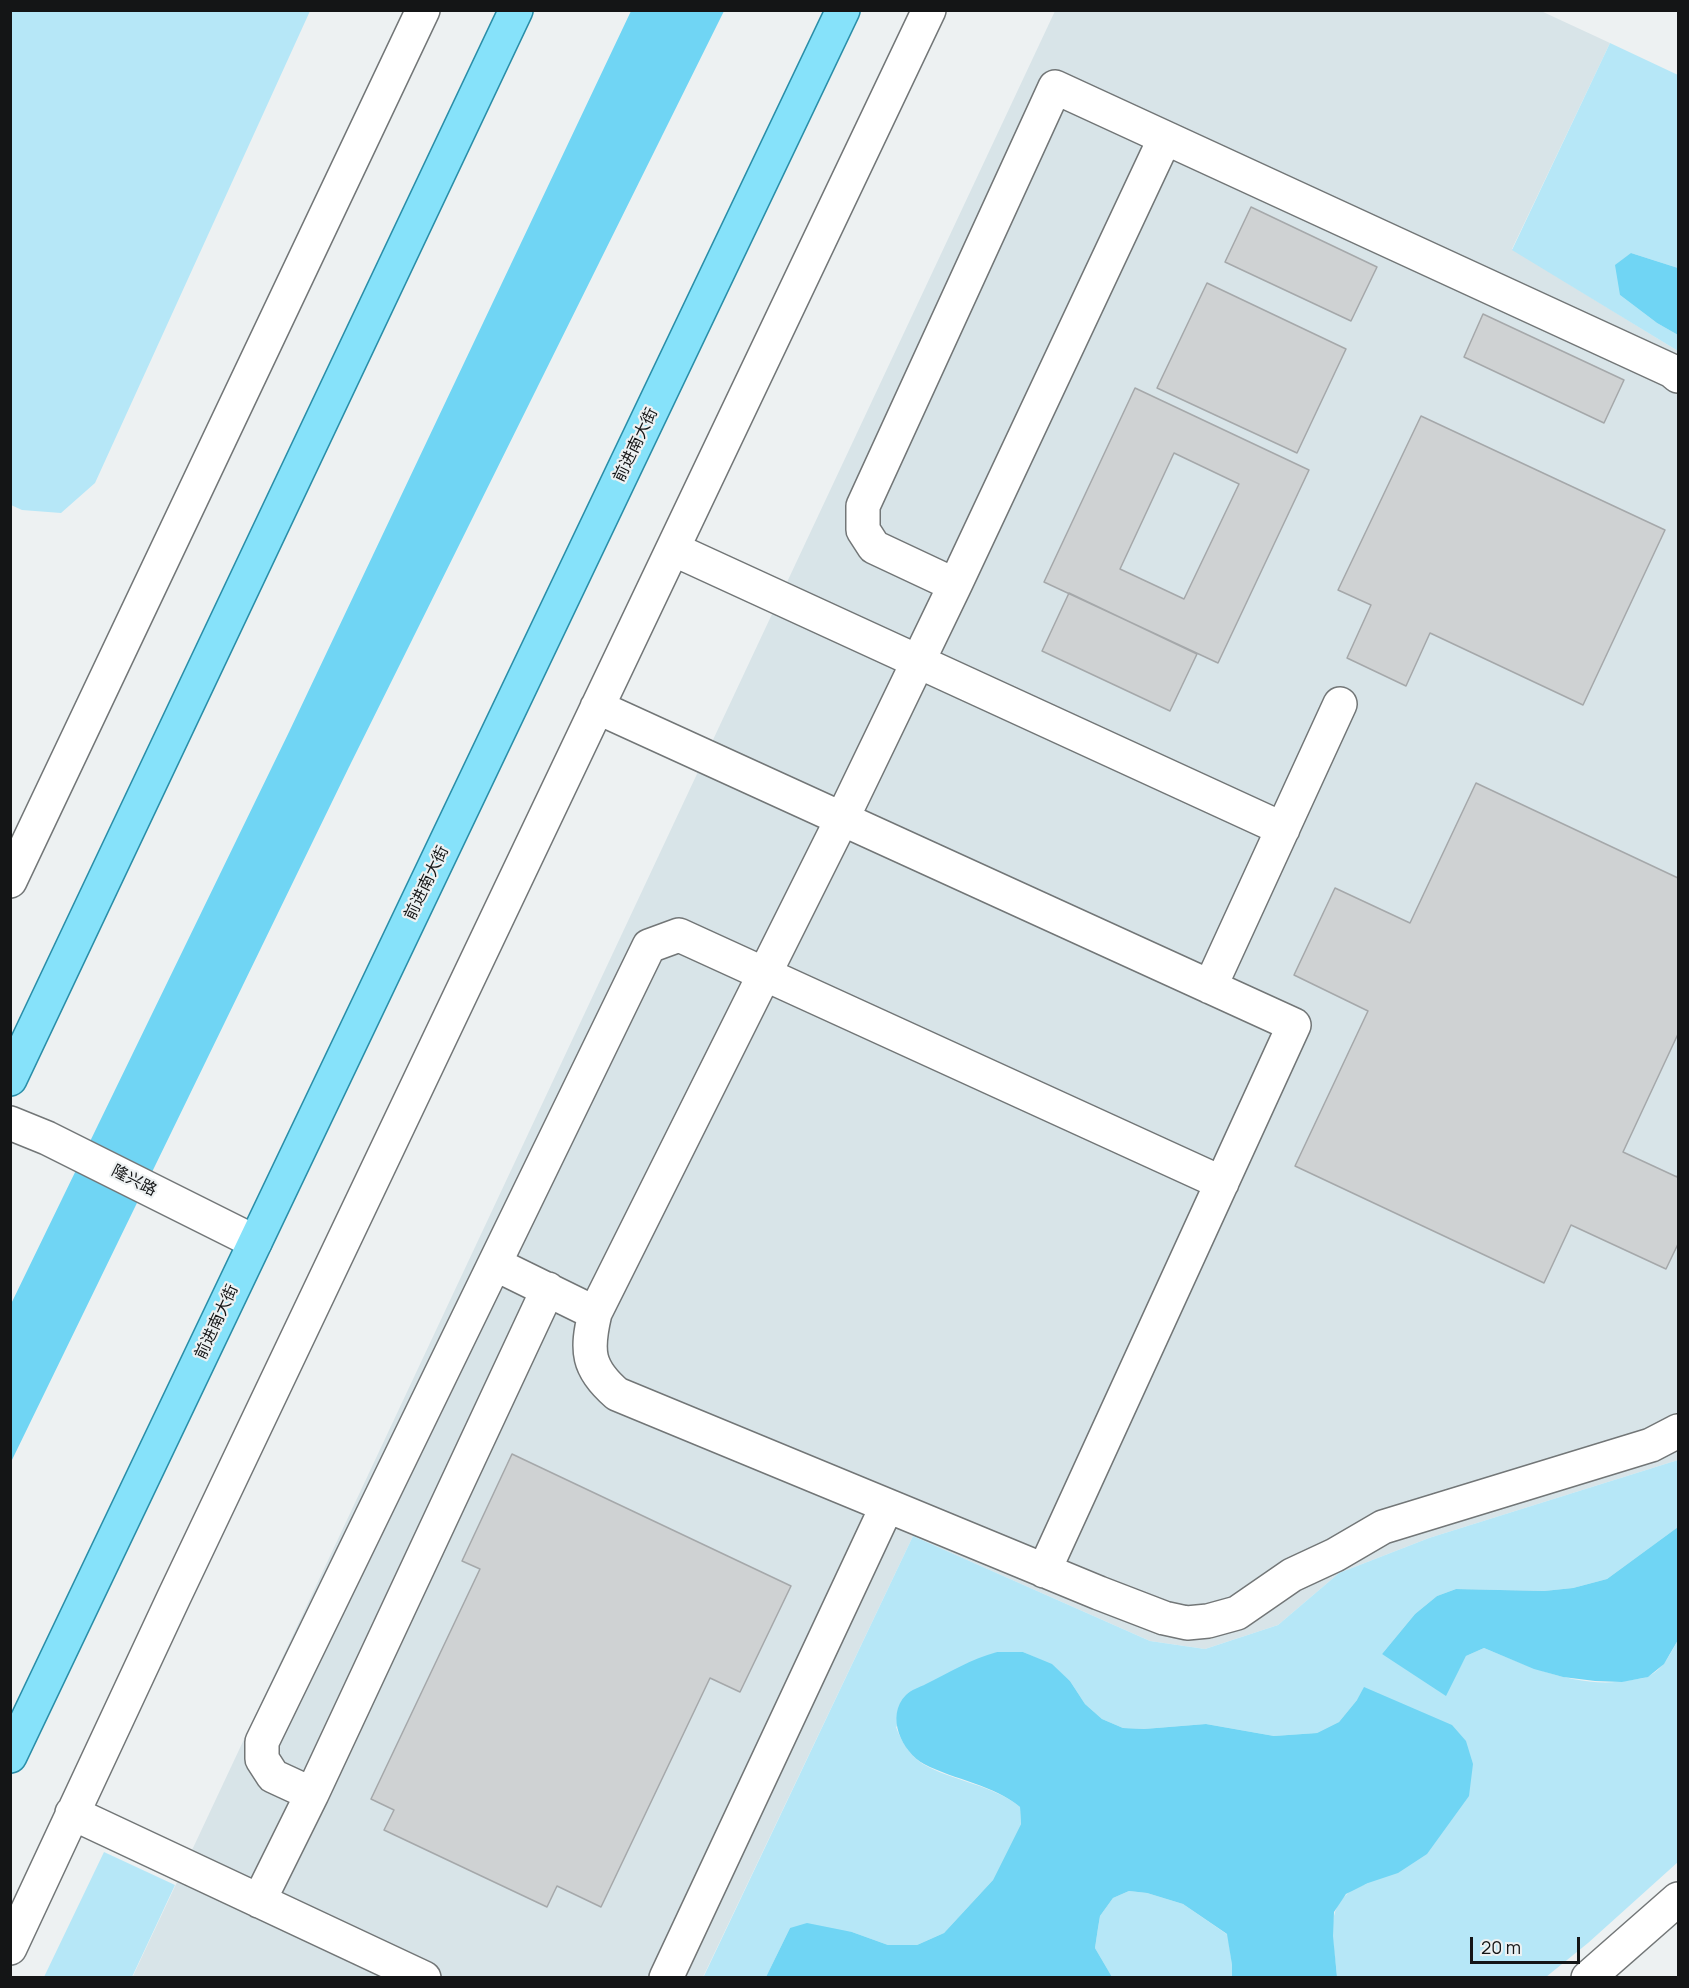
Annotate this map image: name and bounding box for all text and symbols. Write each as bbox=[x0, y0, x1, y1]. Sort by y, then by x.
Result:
street label: 前进南大街 bbox=[610, 405, 662, 485]
street label: 前进南大街 bbox=[401, 843, 453, 923]
street label: 隆兴路 bbox=[108, 1162, 160, 1200]
street label: 前进南大街 bbox=[191, 1282, 243, 1362]
scale bar bbox=[1473, 1925, 1582, 1963]
text: 20 m bbox=[1481, 1935, 1521, 1959]

